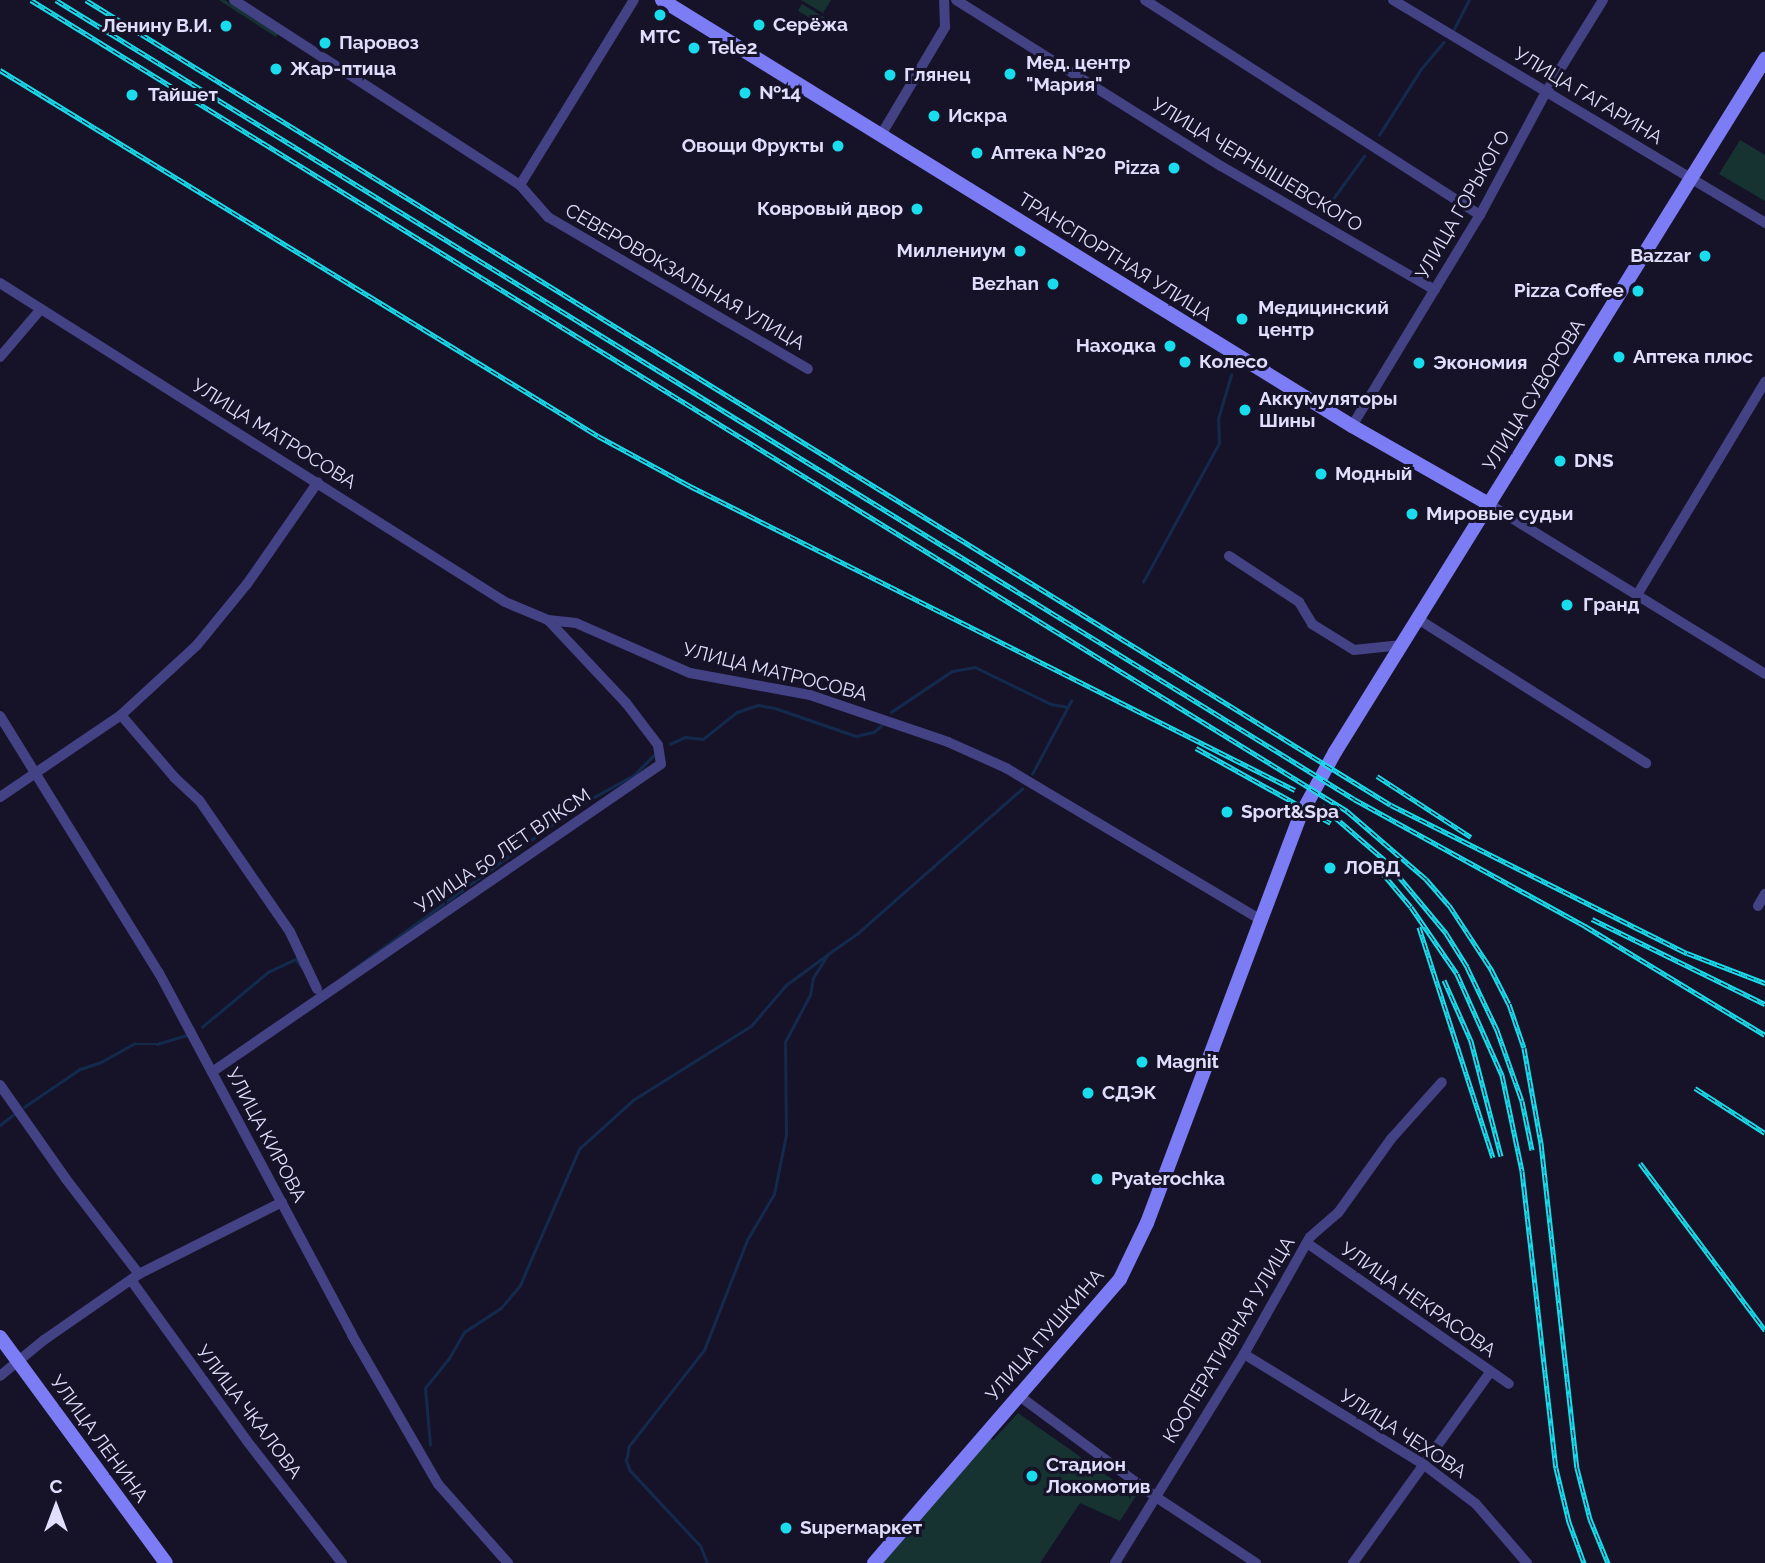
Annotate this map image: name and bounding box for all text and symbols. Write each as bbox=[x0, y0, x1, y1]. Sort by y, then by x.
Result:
marker: МТС bbox=[652, 7, 668, 23]
place label: Серёжа bbox=[773, 14, 848, 36]
place label: Ленину В.И. bbox=[101, 15, 212, 37]
marker: Серёжа bbox=[751, 17, 767, 33]
marker: Ленину В.И. bbox=[218, 18, 234, 34]
place label: МТС bbox=[640, 26, 680, 48]
place label: Паровоз bbox=[339, 32, 419, 54]
marker: Паровоз bbox=[317, 35, 333, 51]
place label: Tele2 bbox=[708, 37, 757, 59]
marker: Tele2 bbox=[686, 40, 702, 56]
street label: УЛИЦА ГАГАРИНА bbox=[1509, 42, 1667, 150]
place label: Мед. центр "Мария" bbox=[1026, 52, 1130, 96]
place label: Жар-птица bbox=[290, 58, 396, 80]
marker: Жар-птица bbox=[268, 61, 284, 77]
place label: Глянец bbox=[904, 64, 971, 86]
marker: Мед. центр "Мария" bbox=[1000, 64, 1020, 84]
marker: Глянец bbox=[882, 67, 898, 83]
place label: №14 bbox=[759, 82, 801, 104]
place label: Тайшет bbox=[148, 84, 218, 106]
marker: Тайшет bbox=[122, 85, 142, 105]
marker: №14 bbox=[737, 85, 753, 101]
street label: УЛИЦА ЧЕРНЫШЕВСКОГО bbox=[1147, 93, 1367, 237]
place label: Искра bbox=[948, 105, 1007, 127]
marker: Искра bbox=[926, 108, 942, 124]
street label: УЛИЦА ГОРЬКОГО bbox=[1411, 126, 1515, 284]
place label: Овощи Фрукты bbox=[682, 135, 824, 157]
marker: Овощи Фрукты bbox=[830, 138, 846, 154]
place label: Аптека №20 bbox=[991, 142, 1106, 164]
marker: Аптека №20 bbox=[969, 145, 985, 161]
place label: Pizza bbox=[1114, 157, 1160, 179]
marker: Pizza bbox=[1166, 160, 1182, 176]
street label: ТРАНСПОРТНАЯ УЛИЦА bbox=[1014, 188, 1216, 326]
place label: Ковровый двор bbox=[757, 198, 903, 220]
street label: СЕВЕРОВОКЗАЛЬНАЯ УЛИЦА bbox=[561, 199, 809, 355]
marker: Ковровый двор bbox=[909, 201, 925, 217]
place label: Миллениум bbox=[897, 240, 1006, 262]
marker: Миллениум bbox=[1012, 243, 1028, 259]
place label: Bazzar bbox=[1630, 245, 1691, 267]
marker: Bazzar bbox=[1697, 248, 1713, 264]
place label: Bezhan bbox=[972, 273, 1039, 295]
marker: Bezhan bbox=[1045, 276, 1061, 292]
place label: Pizza Coffee bbox=[1514, 280, 1624, 302]
marker: Pizza Coffee bbox=[1630, 283, 1646, 299]
place label: Медицинский центр bbox=[1258, 297, 1389, 341]
marker: Медицинский центр bbox=[1232, 309, 1252, 329]
street label: УЛИЦА СУВОРОВА bbox=[1478, 315, 1590, 475]
place label: Находка bbox=[1076, 335, 1156, 357]
marker: Находка bbox=[1162, 338, 1178, 354]
place label: Аптека плюс bbox=[1633, 346, 1753, 368]
marker: Аптека плюс bbox=[1611, 349, 1627, 365]
place label: Колесо bbox=[1199, 351, 1268, 373]
place label: Экономия bbox=[1433, 352, 1527, 374]
marker: Колесо bbox=[1177, 354, 1193, 370]
marker: Экономия bbox=[1411, 355, 1427, 371]
street label: УЛИЦА МАТРОСОВА bbox=[187, 374, 361, 494]
place label: Аккумуляторы Шины bbox=[1259, 388, 1398, 432]
marker: Аккумуляторы Шины bbox=[1237, 402, 1253, 418]
place label: DNS bbox=[1574, 450, 1614, 472]
marker: DNS bbox=[1552, 453, 1568, 469]
place label: Модный bbox=[1335, 463, 1412, 485]
marker: Модный bbox=[1313, 466, 1329, 482]
place label: Мировые судьи bbox=[1426, 503, 1573, 525]
marker: Мировые судьи bbox=[1404, 506, 1420, 522]
place label: Гранд bbox=[1583, 594, 1640, 616]
marker: Гранд bbox=[1557, 595, 1577, 615]
street label: УЛИЦА МАТРОСОВА bbox=[680, 638, 870, 706]
street label: УЛИЦА 50 ЛЕТ ВЛКСМ bbox=[411, 783, 595, 919]
place label: Sport&Spa bbox=[1241, 801, 1339, 823]
marker: Sport&Spa bbox=[1219, 804, 1235, 820]
place label: ЛОВД bbox=[1344, 857, 1400, 879]
marker: ЛОВД bbox=[1322, 860, 1338, 876]
place label: Magnit bbox=[1156, 1051, 1219, 1073]
marker: Magnit bbox=[1134, 1054, 1150, 1070]
street label: УЛИЦА КИРОВА bbox=[221, 1064, 311, 1206]
place label: СДЭК bbox=[1102, 1082, 1157, 1104]
marker: СДЭК bbox=[1080, 1085, 1096, 1101]
place label: Pyaterochka bbox=[1111, 1168, 1225, 1190]
marker: Pyaterochka bbox=[1089, 1171, 1105, 1187]
street label: КООПЕРАТИВНАЯ УЛИЦА bbox=[1158, 1233, 1300, 1447]
street label: УЛИЦА НЕКРАСОВА bbox=[1336, 1238, 1500, 1362]
street label: УЛИЦА ПУШКИНА bbox=[981, 1264, 1109, 1406]
street label: УЛИЦА ЧКАЛОВА bbox=[191, 1340, 307, 1484]
street label: УЛИЦА ЛЕНИНА bbox=[45, 1371, 153, 1507]
street label: УЛИЦА ЧЕХОВА bbox=[1335, 1384, 1471, 1484]
place label: Стадион Локомотив bbox=[1046, 1454, 1151, 1498]
marker: Стадион Локомотив bbox=[1024, 1468, 1040, 1484]
north arrow bbox=[21, 1472, 91, 1542]
text: С bbox=[49, 1475, 63, 1497]
place label: Superмаркет bbox=[800, 1517, 922, 1539]
marker: Superмаркет bbox=[778, 1520, 794, 1536]

